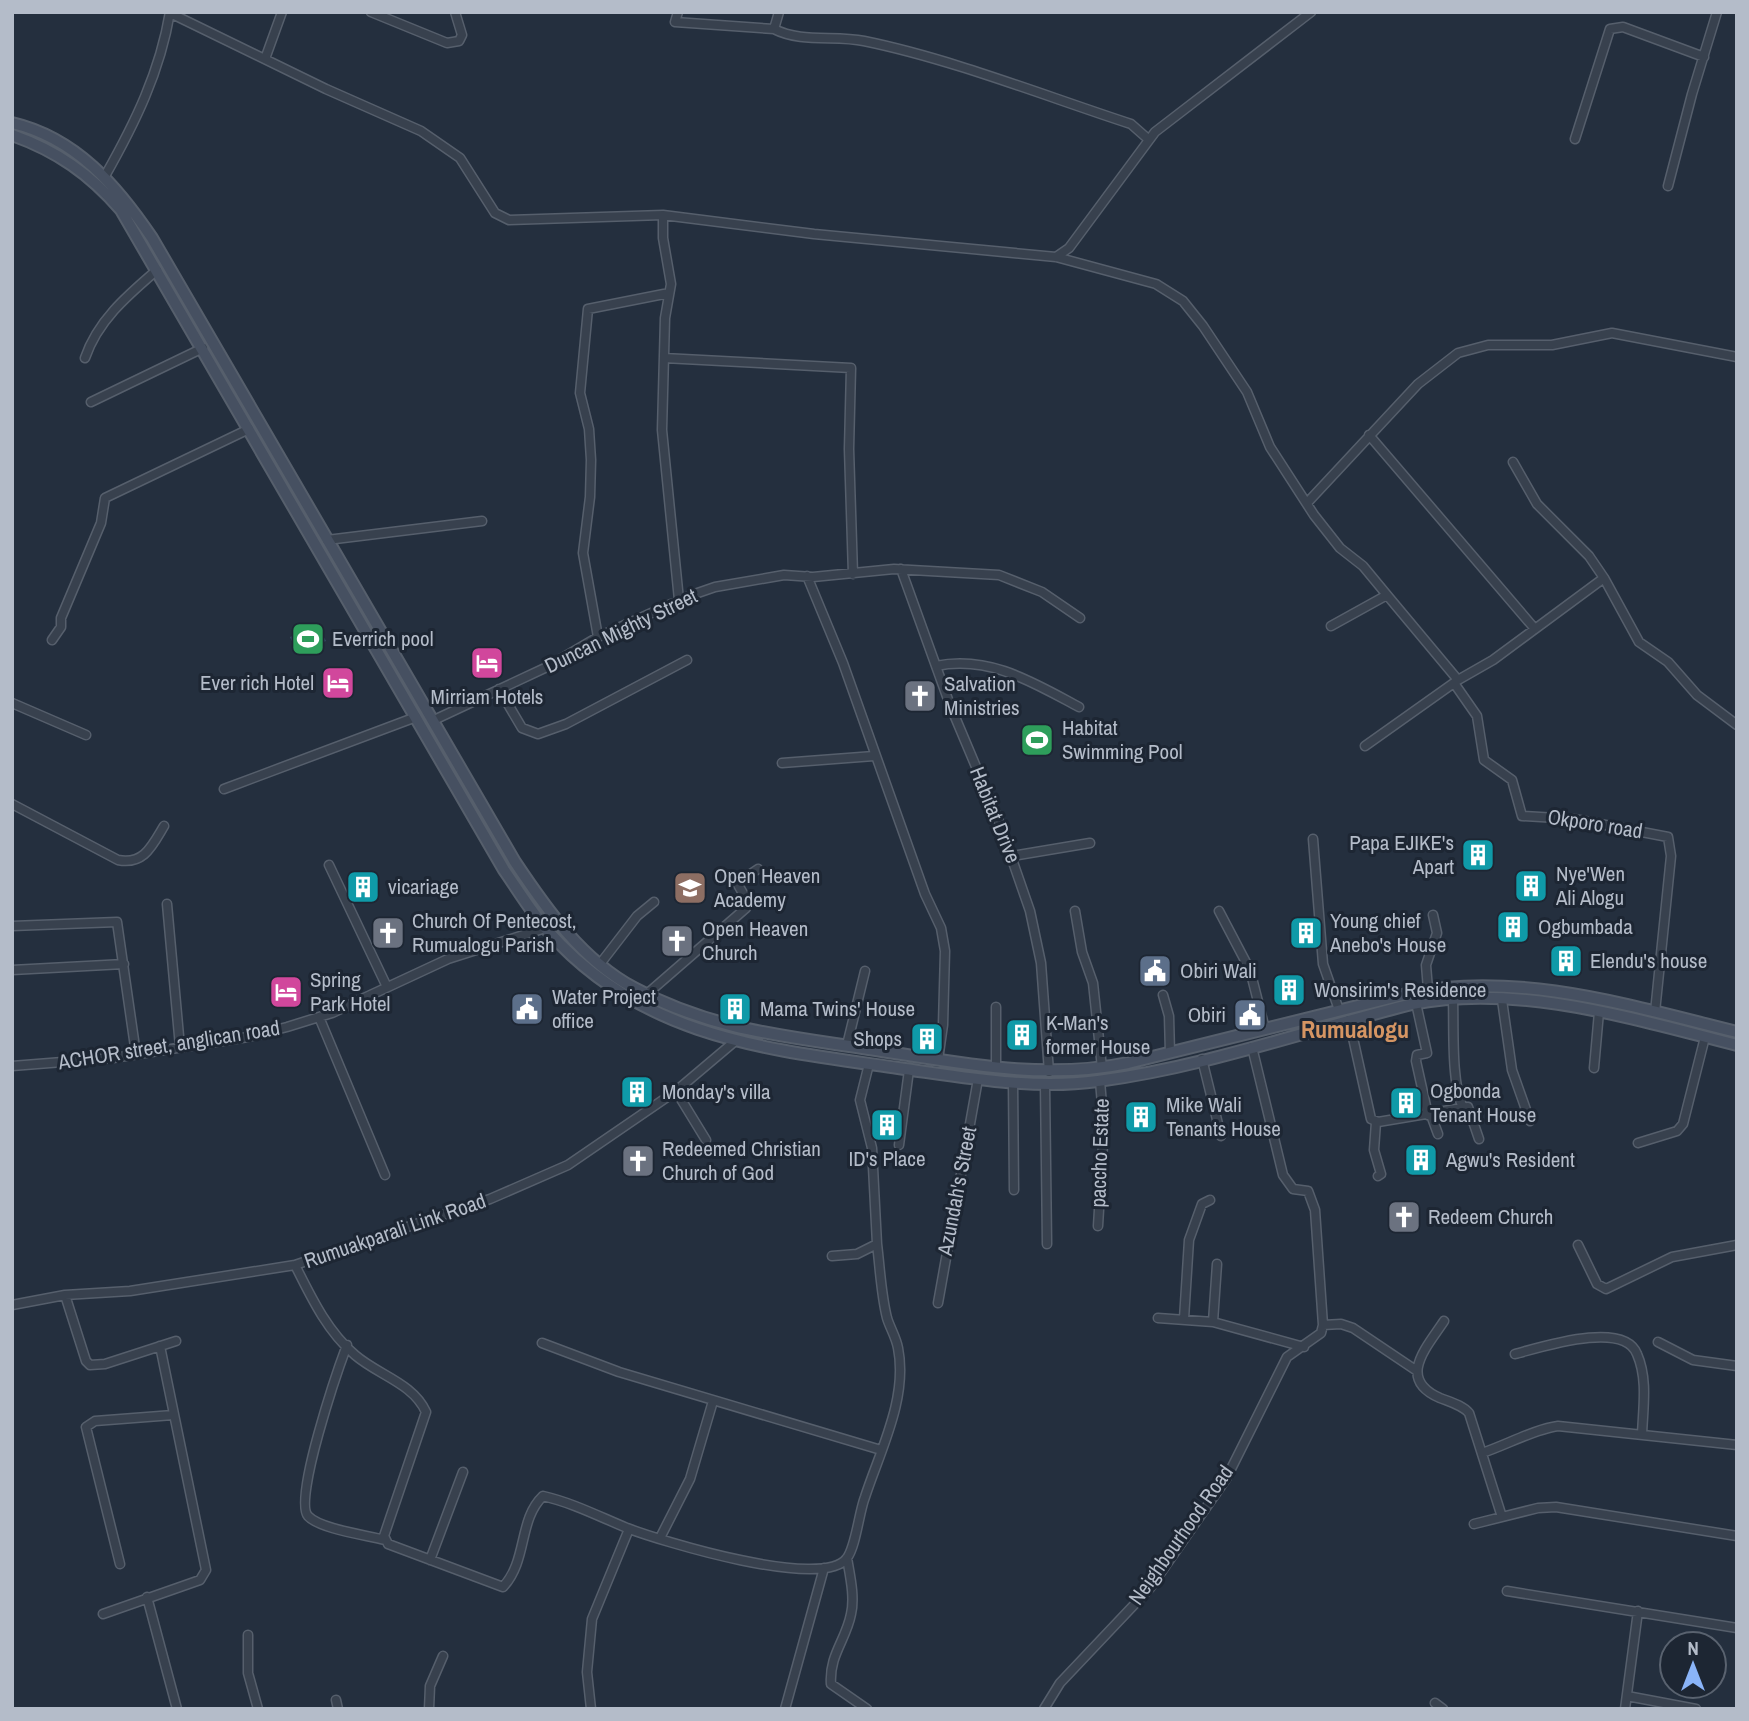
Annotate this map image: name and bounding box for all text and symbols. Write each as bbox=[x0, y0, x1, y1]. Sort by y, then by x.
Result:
street label: Duncan Mighty Street bbox=[540, 581, 702, 680]
sports icon: Everrich pool bbox=[289, 620, 327, 658]
place label: Everrich pool bbox=[332, 624, 433, 653]
hotel icon: Mirriam Hotels bbox=[468, 644, 506, 682]
hotel icon: Ever rich Hotel bbox=[319, 664, 357, 702]
place label: Ever rich Hotel bbox=[200, 668, 314, 697]
place label: Salvation Ministries bbox=[944, 669, 1020, 722]
church icon: Salvation Ministries bbox=[901, 677, 939, 715]
place label: Mirriam Hotels bbox=[431, 682, 543, 711]
place label: Habitat Swimming Pool bbox=[1062, 713, 1183, 766]
sports icon: Habitat Swimming Pool bbox=[1018, 721, 1056, 759]
street label: Habitat Drive bbox=[963, 762, 1028, 867]
street label: Okporo road bbox=[1546, 802, 1645, 845]
place label: Papa EJIKE's Apart bbox=[1349, 828, 1454, 881]
building icon: Papa EJIKE's Apart bbox=[1459, 836, 1497, 874]
place label: Nye'Wen Ali Alogu bbox=[1555, 859, 1625, 912]
place label: Open Heaven Academy bbox=[713, 861, 820, 914]
building icon: Nye'Wen Ali Alogu bbox=[1512, 867, 1550, 905]
building icon: vicariage bbox=[344, 868, 382, 906]
school or university icon: Open Heaven Academy bbox=[671, 869, 709, 907]
place label: vicariage bbox=[388, 872, 459, 901]
place label: Church Of Pentecost, Rumualogu Parish bbox=[412, 906, 577, 959]
place label: Young chief Anebo's House bbox=[1329, 906, 1446, 959]
building icon: Ogbumbada bbox=[1494, 908, 1532, 946]
place label: Ogbumbada bbox=[1538, 912, 1633, 941]
church icon: Church Of Pentecost, Rumualogu Parish bbox=[369, 914, 407, 952]
place label: Open Heaven Church bbox=[702, 914, 808, 967]
building icon: Young chief Anebo's House bbox=[1287, 914, 1325, 952]
church icon: Open Heaven Church bbox=[658, 922, 696, 960]
building icon: Elendu's house bbox=[1547, 942, 1585, 980]
place label: Elendu's house bbox=[1590, 946, 1707, 975]
public building icon: Obiri Wali bbox=[1136, 952, 1174, 990]
place label: Obiri Wali bbox=[1180, 956, 1257, 985]
place label: Spring Park Hotel bbox=[310, 965, 390, 1018]
building icon: Wonsirim's Residence bbox=[1270, 971, 1308, 1009]
hotel icon: Spring Park Hotel bbox=[267, 973, 305, 1011]
place label: Wonsirim's Residence bbox=[1314, 975, 1486, 1004]
place label: Water Project office bbox=[552, 982, 656, 1035]
public building icon: Water Project office bbox=[508, 990, 546, 1028]
building icon: Mama Twins' House bbox=[716, 990, 754, 1028]
place label: Mama Twins' House bbox=[760, 994, 915, 1023]
public building icon: Obiri bbox=[1231, 996, 1269, 1034]
place label: Obiri bbox=[1188, 1000, 1226, 1029]
place label: K-Man's former House bbox=[1046, 1008, 1150, 1061]
street label: ACHOR street, anglican road bbox=[55, 1013, 282, 1077]
district label: Rumualogu bbox=[1301, 1013, 1409, 1045]
building icon: K-Man's former House bbox=[1003, 1016, 1041, 1054]
building icon: Shops bbox=[908, 1020, 946, 1058]
place label: Shops bbox=[853, 1024, 902, 1053]
building icon: Monday's villa bbox=[618, 1073, 656, 1111]
place label: Ogbonda Tenant House bbox=[1430, 1076, 1536, 1129]
place label: Monday's villa bbox=[662, 1077, 771, 1106]
building icon: Ogbonda Tenant House bbox=[1387, 1084, 1425, 1122]
place label: Mike Wali Tenants House bbox=[1166, 1090, 1281, 1143]
street label: paccho Estate bbox=[1083, 1098, 1116, 1208]
building icon: Mike Wali Tenants House bbox=[1122, 1098, 1160, 1136]
building icon: ID's Place bbox=[868, 1106, 906, 1144]
street label: Azundah's Street bbox=[930, 1124, 983, 1259]
place label: Redeemed Christian Church of God bbox=[662, 1134, 821, 1187]
building icon: Agwu's Resident bbox=[1402, 1141, 1440, 1179]
church icon: Redeemed Christian Church of God bbox=[619, 1142, 657, 1180]
place label: ID's Place bbox=[849, 1144, 926, 1173]
place label: Agwu's Resident bbox=[1445, 1145, 1575, 1174]
street label: Rumuakparali Link Road bbox=[300, 1186, 490, 1275]
church icon: Redeem Church bbox=[1385, 1198, 1423, 1236]
place label: Redeem Church bbox=[1428, 1202, 1553, 1231]
street label: Neighbourhood Road bbox=[1121, 1459, 1240, 1610]
north arrow bbox=[1658, 1630, 1728, 1700]
text: N bbox=[1687, 1635, 1699, 1661]

